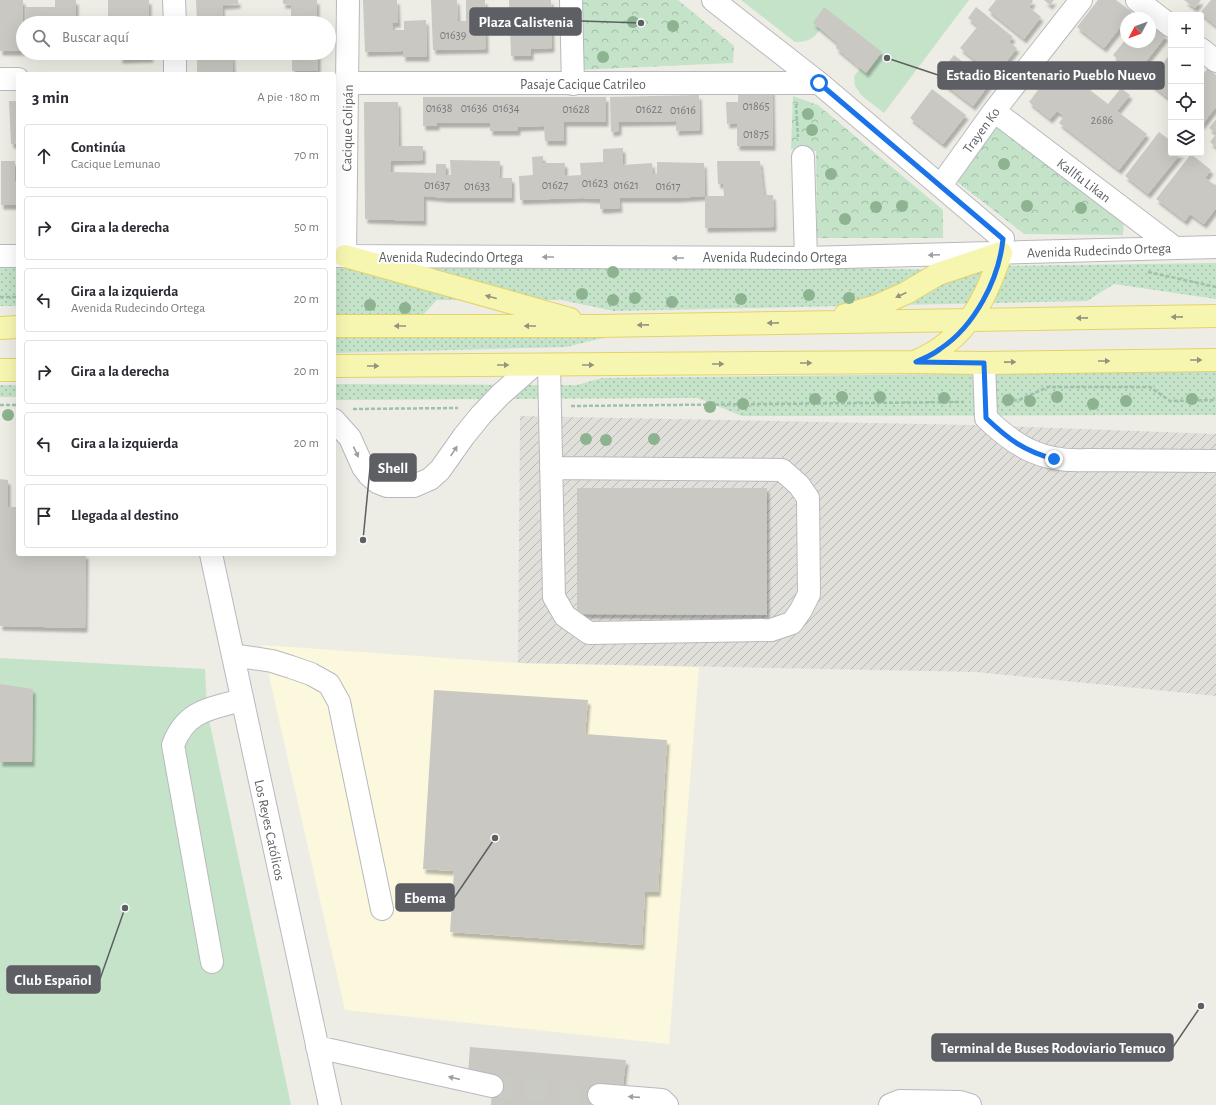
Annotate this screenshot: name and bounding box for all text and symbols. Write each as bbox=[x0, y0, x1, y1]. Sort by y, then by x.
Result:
callout: Plaza Calistenia bbox=[470, 8, 581, 35]
north arrow bbox=[1120, 12, 1156, 48]
map controls bbox=[1168, 12, 1204, 156]
button: + bbox=[1168, 12, 1204, 48]
text: Plaza Calistenia bbox=[479, 15, 574, 30]
search box bbox=[16, 16, 336, 60]
icon: search bbox=[30, 27, 52, 49]
house number: 01639 bbox=[440, 29, 467, 41]
text: Buscar aquí bbox=[62, 30, 129, 45]
button: − bbox=[1168, 48, 1204, 84]
callout: Estadio Bicentenario Pueblo Nuevo bbox=[938, 62, 1164, 89]
text: Estadio Bicentenario Pueblo Nuevo bbox=[946, 68, 1156, 83]
route start bbox=[810, 74, 828, 92]
street label: Pasaje Cacique Catrileo bbox=[520, 78, 646, 92]
street label: Cacique Colipán bbox=[340, 84, 356, 172]
button: locate bbox=[1168, 84, 1204, 120]
text: 3 min bbox=[32, 89, 69, 106]
text: A pie · 180 m bbox=[257, 91, 320, 104]
house number: 01865 bbox=[743, 100, 769, 112]
house number: 01638 bbox=[426, 102, 453, 114]
house number: 01636 bbox=[461, 102, 488, 114]
house number: 01634 bbox=[493, 102, 520, 114]
house number: 01628 bbox=[562, 103, 590, 115]
house number: 01622 bbox=[635, 103, 663, 115]
house number: 01616 bbox=[670, 104, 696, 116]
street label: Trayen Ko bbox=[961, 105, 1003, 156]
house number: 2686 bbox=[1091, 114, 1114, 126]
button: layers bbox=[1168, 120, 1204, 156]
house number: 01875 bbox=[743, 128, 769, 140]
text: Continúa bbox=[71, 140, 126, 155]
icon: ahead bbox=[33, 145, 55, 167]
text: 70 m bbox=[294, 149, 319, 162]
street label: Kallfu Likan bbox=[1054, 156, 1113, 205]
text: Cacique Lemunao bbox=[71, 158, 161, 171]
house number: 01623 bbox=[582, 177, 608, 189]
house number: 01637 bbox=[424, 179, 450, 191]
house number: 01627 bbox=[542, 179, 568, 191]
house number: 01621 bbox=[613, 179, 639, 191]
house number: 01633 bbox=[464, 180, 490, 192]
house number: 01617 bbox=[655, 180, 681, 192]
icon: right bbox=[33, 217, 55, 239]
text: Gira a la derecha bbox=[71, 220, 170, 235]
text: 50 m bbox=[294, 221, 319, 234]
street label: Avenida Rudecindo Ortega bbox=[1027, 241, 1172, 261]
street label: Avenida Rudecindo Ortega bbox=[379, 251, 524, 265]
street label: Avenida Rudecindo Ortega bbox=[703, 251, 848, 265]
one-way arrow bbox=[927, 252, 940, 258]
one-way arrow bbox=[541, 254, 554, 260]
one-way arrow bbox=[671, 255, 684, 261]
text: Gira a la izquierda bbox=[71, 284, 178, 299]
icon: left bbox=[33, 289, 55, 311]
one-way arrow bbox=[896, 292, 907, 298]
text: 20 m bbox=[294, 293, 319, 306]
one-way arrow bbox=[485, 294, 497, 300]
text: Avenida Rudecindo Ortega bbox=[71, 302, 205, 315]
one-way arrow bbox=[1170, 314, 1183, 320]
one-way arrow bbox=[1076, 315, 1088, 322]
one-way arrow bbox=[766, 320, 779, 326]
one-way arrow bbox=[636, 322, 649, 328]
one-way arrow bbox=[393, 323, 406, 329]
one-way arrow bbox=[523, 323, 536, 329]
one-way arrow bbox=[1190, 357, 1203, 363]
one-way arrow bbox=[1098, 358, 1111, 364]
one-way arrow bbox=[1004, 359, 1017, 365]
one-way arrow bbox=[800, 360, 813, 366]
icon: right bbox=[33, 361, 55, 383]
one-way arrow bbox=[582, 361, 594, 368]
one-way arrow bbox=[712, 361, 725, 367]
one-way arrow bbox=[497, 362, 510, 368]
one-way arrow bbox=[367, 363, 380, 369]
text: Gira a la derecha bbox=[71, 364, 170, 379]
text: 20 m bbox=[294, 365, 319, 378]
icon: left bbox=[33, 433, 55, 455]
text: Gira a la izquierda bbox=[71, 436, 178, 451]
text: 20 m bbox=[294, 437, 319, 450]
one-way arrow bbox=[353, 446, 359, 457]
one-way arrow bbox=[450, 446, 458, 456]
route end bbox=[1045, 450, 1063, 468]
callout: Shell bbox=[370, 454, 416, 481]
text: Shell bbox=[378, 461, 408, 476]
icon: arrive bbox=[33, 505, 55, 527]
text: Llegada al destino bbox=[71, 508, 179, 523]
street label: Los Reyes Católicos bbox=[252, 779, 287, 882]
callout: Ebema bbox=[396, 884, 454, 911]
text: Ebema bbox=[404, 891, 446, 906]
callout: Club Español bbox=[7, 966, 100, 993]
text: Club Español bbox=[14, 973, 92, 988]
callout: Terminal de Buses Rodoviario Temuco bbox=[932, 1034, 1173, 1061]
text: Terminal de Buses Rodoviario Temuco bbox=[940, 1041, 1166, 1056]
one-way arrow bbox=[448, 1074, 460, 1080]
one-way arrow bbox=[628, 1094, 640, 1101]

